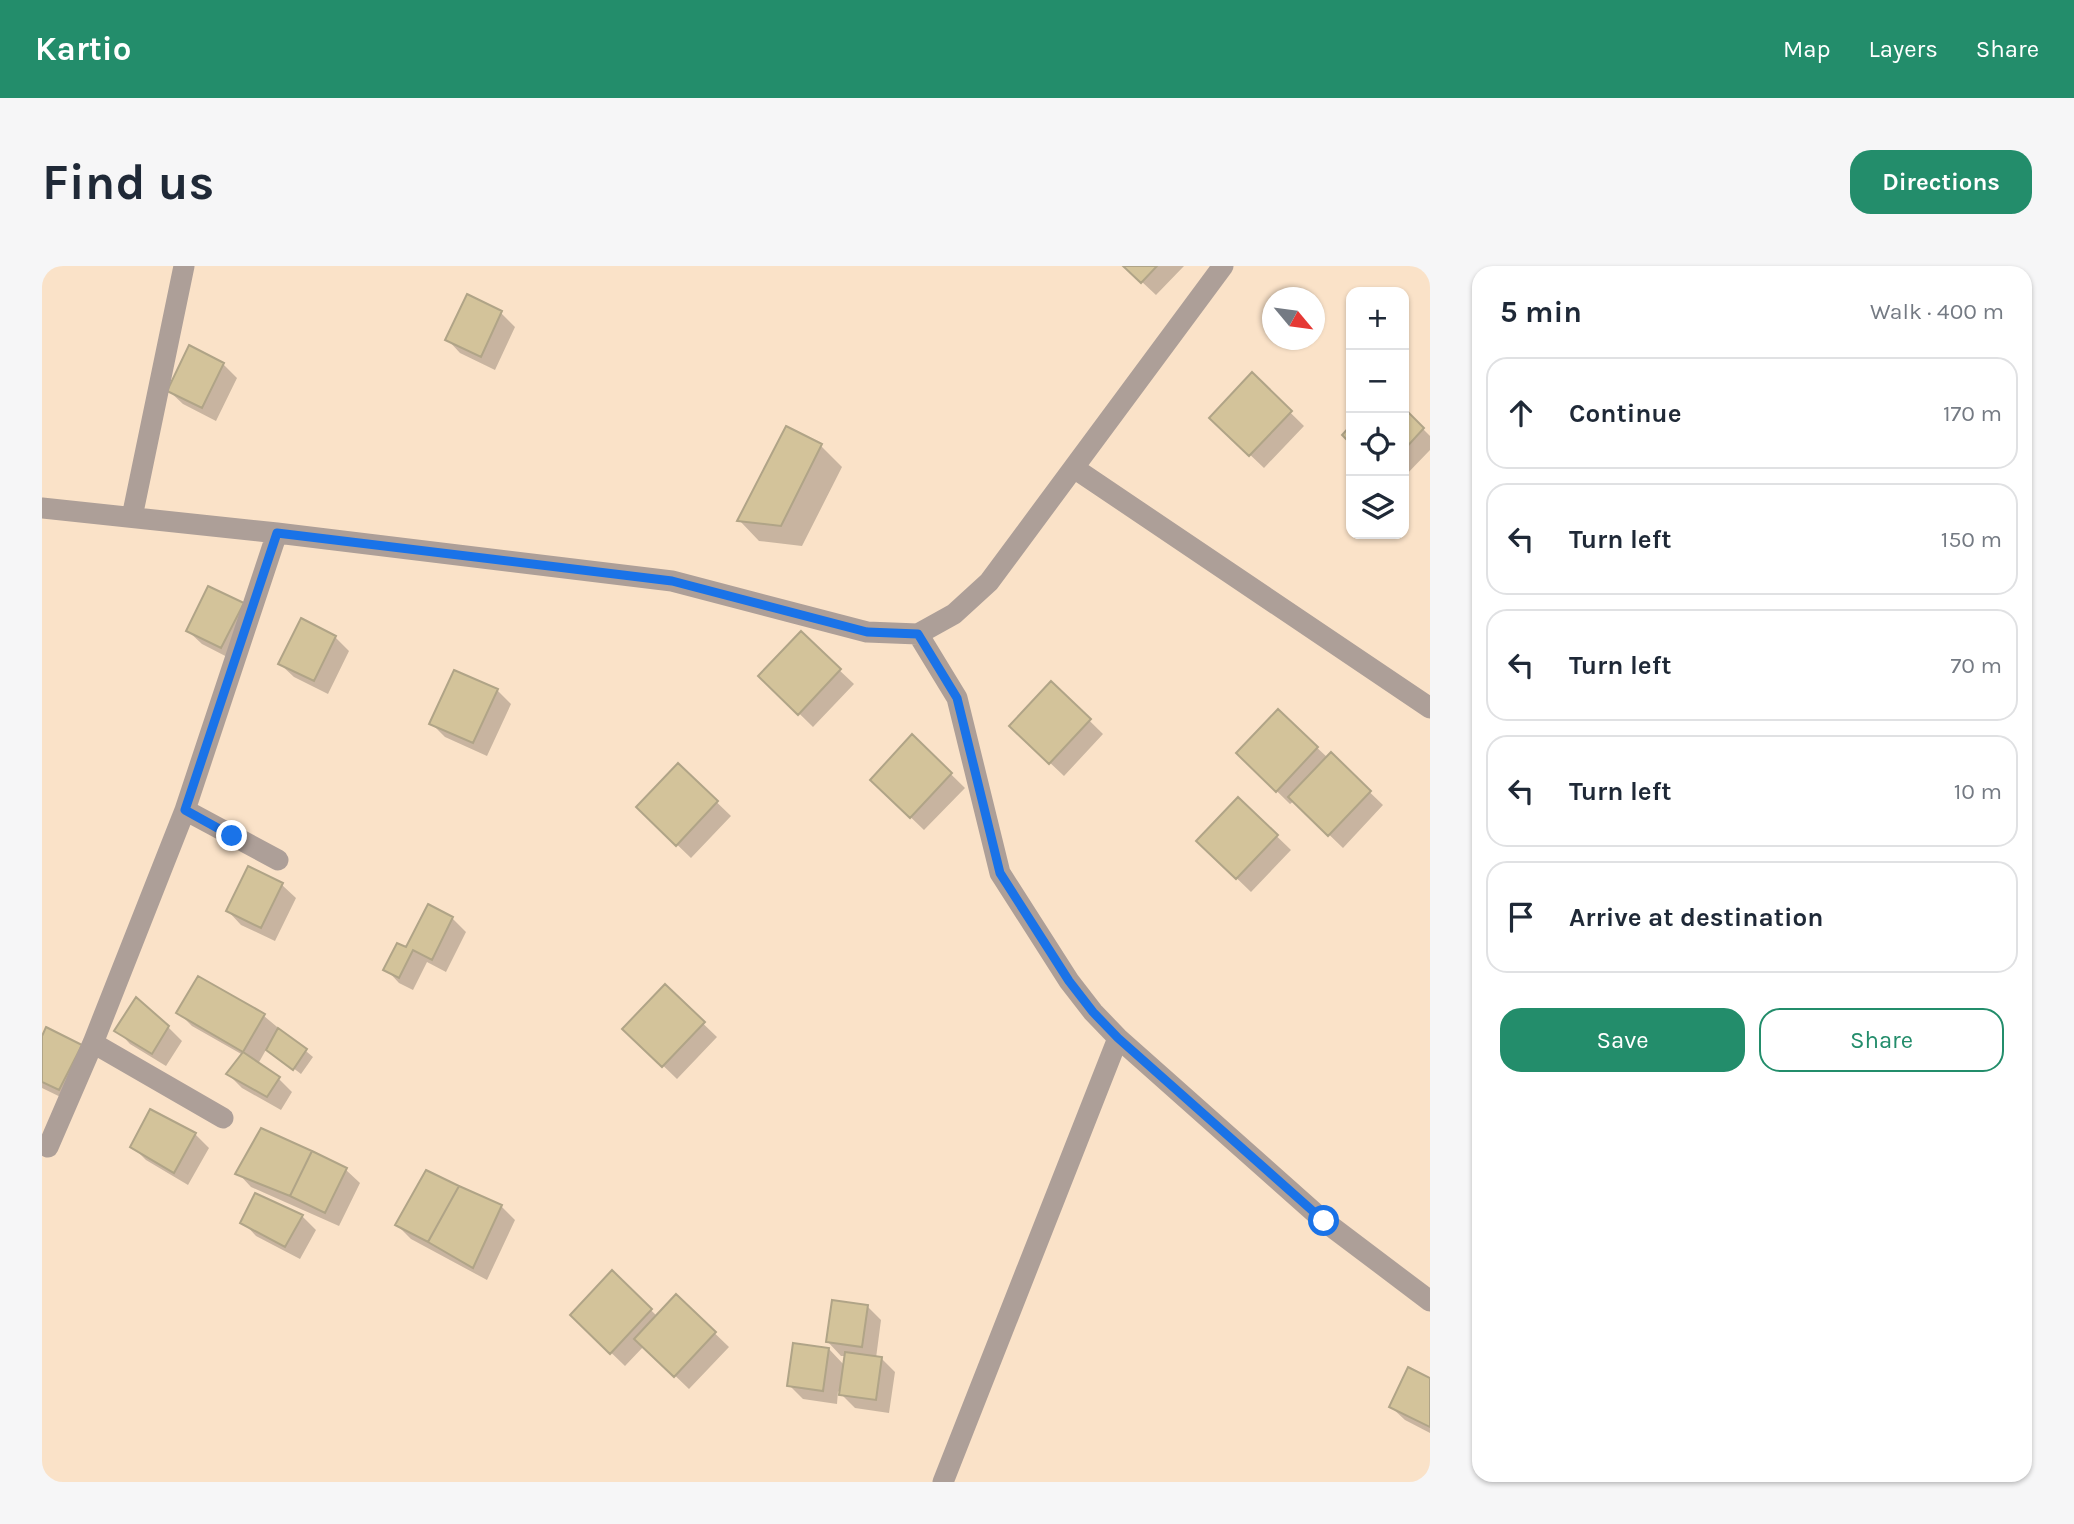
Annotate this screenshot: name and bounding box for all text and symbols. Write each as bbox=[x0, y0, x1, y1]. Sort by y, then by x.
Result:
text: Kartio bbox=[35, 30, 131, 68]
text: Map bbox=[1783, 35, 1831, 63]
text: Layers bbox=[1869, 35, 1938, 63]
text: Share bbox=[1976, 35, 2039, 63]
button: Directions bbox=[1850, 150, 2032, 214]
text: Find us bbox=[42, 154, 214, 211]
north arrow bbox=[1262, 287, 1325, 350]
map controls bbox=[1346, 287, 1409, 539]
button: + bbox=[1346, 287, 1409, 350]
text: 5 min bbox=[1500, 294, 1582, 330]
text: Walk · 400 m bbox=[1870, 298, 2004, 325]
button: − bbox=[1346, 350, 1409, 413]
icon: ahead bbox=[1502, 394, 1540, 432]
text: Continue bbox=[1569, 398, 1681, 429]
text: 170 m bbox=[1943, 400, 2002, 427]
button: locate bbox=[1346, 413, 1409, 476]
button: layers bbox=[1346, 476, 1409, 539]
icon: left bbox=[1502, 520, 1540, 558]
text: Turn left bbox=[1569, 524, 1671, 555]
text: 150 m bbox=[1941, 526, 2002, 553]
icon: left bbox=[1502, 646, 1540, 684]
text: Turn left bbox=[1569, 650, 1671, 681]
text: 70 m bbox=[1951, 652, 2002, 679]
icon: left bbox=[1502, 772, 1540, 810]
text: Turn left bbox=[1569, 776, 1671, 807]
text: 10 m bbox=[1954, 778, 2002, 805]
route end bbox=[216, 820, 247, 851]
icon: arrive bbox=[1502, 898, 1540, 936]
text: Arrive at destination bbox=[1569, 902, 1823, 933]
button: Save bbox=[1500, 1008, 1745, 1072]
button: Share bbox=[1759, 1008, 2004, 1072]
route start bbox=[1308, 1205, 1339, 1236]

